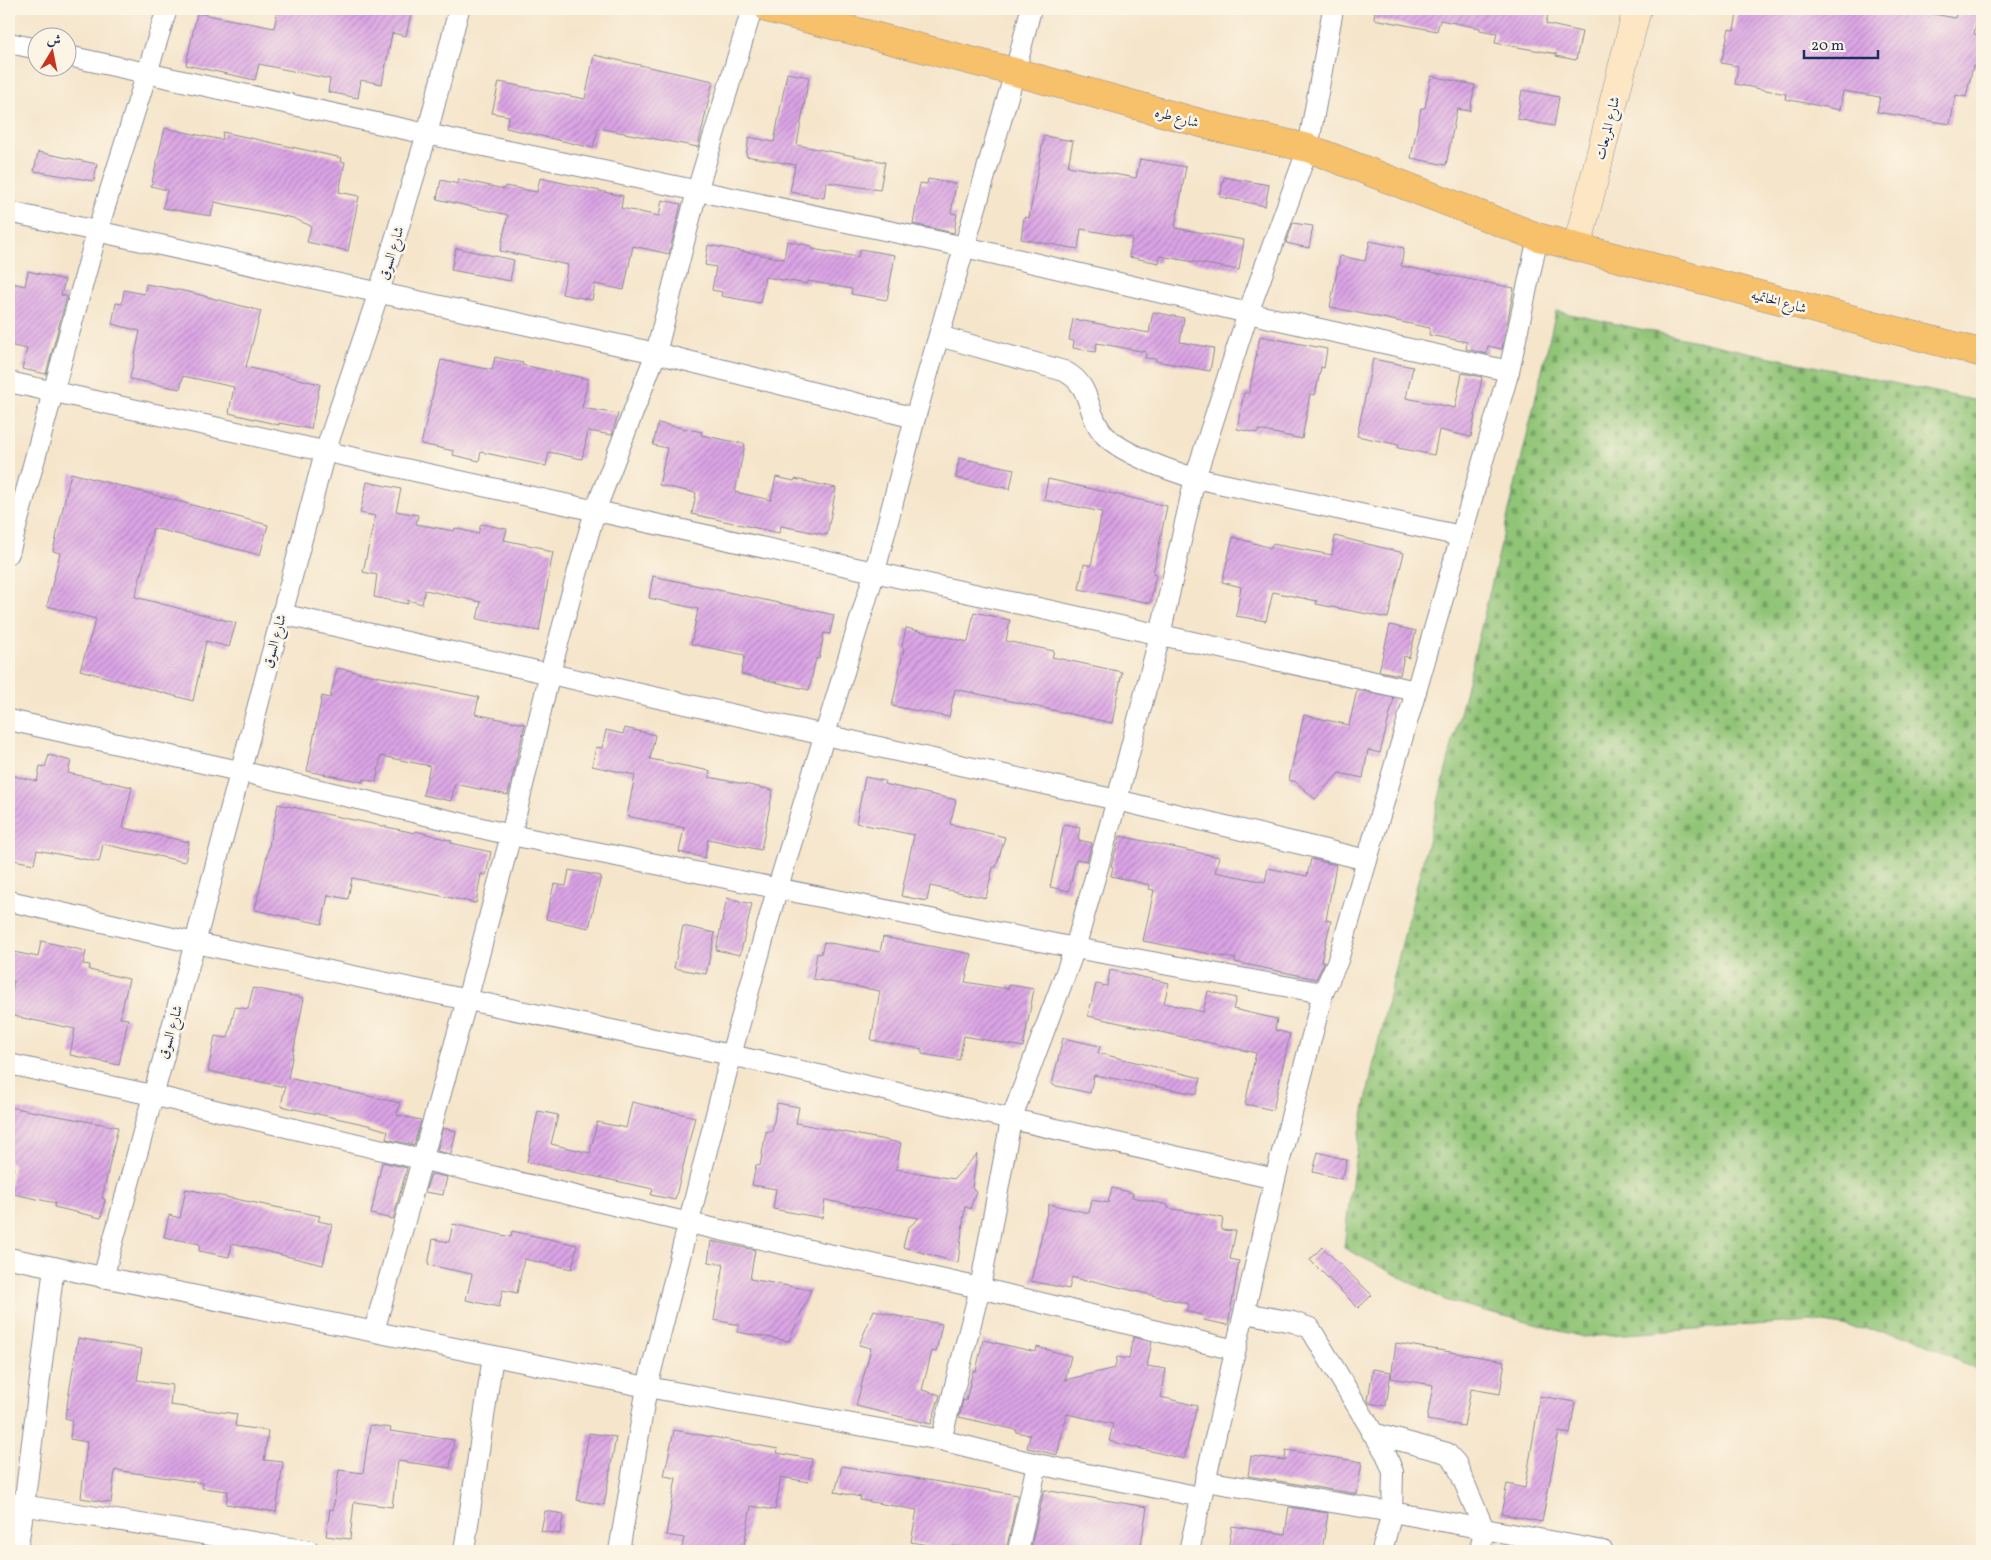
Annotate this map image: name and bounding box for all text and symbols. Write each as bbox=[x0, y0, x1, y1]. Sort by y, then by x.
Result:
north arrow bbox=[28, 28, 78, 78]
scale bar bbox=[1804, 28, 1877, 60]
text: ش bbox=[46, 30, 63, 51]
text: 20 m bbox=[1811, 36, 1844, 57]
street label: شارع المربعات bbox=[1591, 94, 1627, 162]
street label: شارع طره bbox=[1152, 103, 1201, 134]
street label: شارع السوق bbox=[375, 224, 411, 283]
street label: شارع الخاتميه bbox=[1748, 286, 1809, 320]
street label: شارع السوق bbox=[259, 612, 293, 671]
street label: شارع السوق bbox=[155, 1003, 189, 1062]

